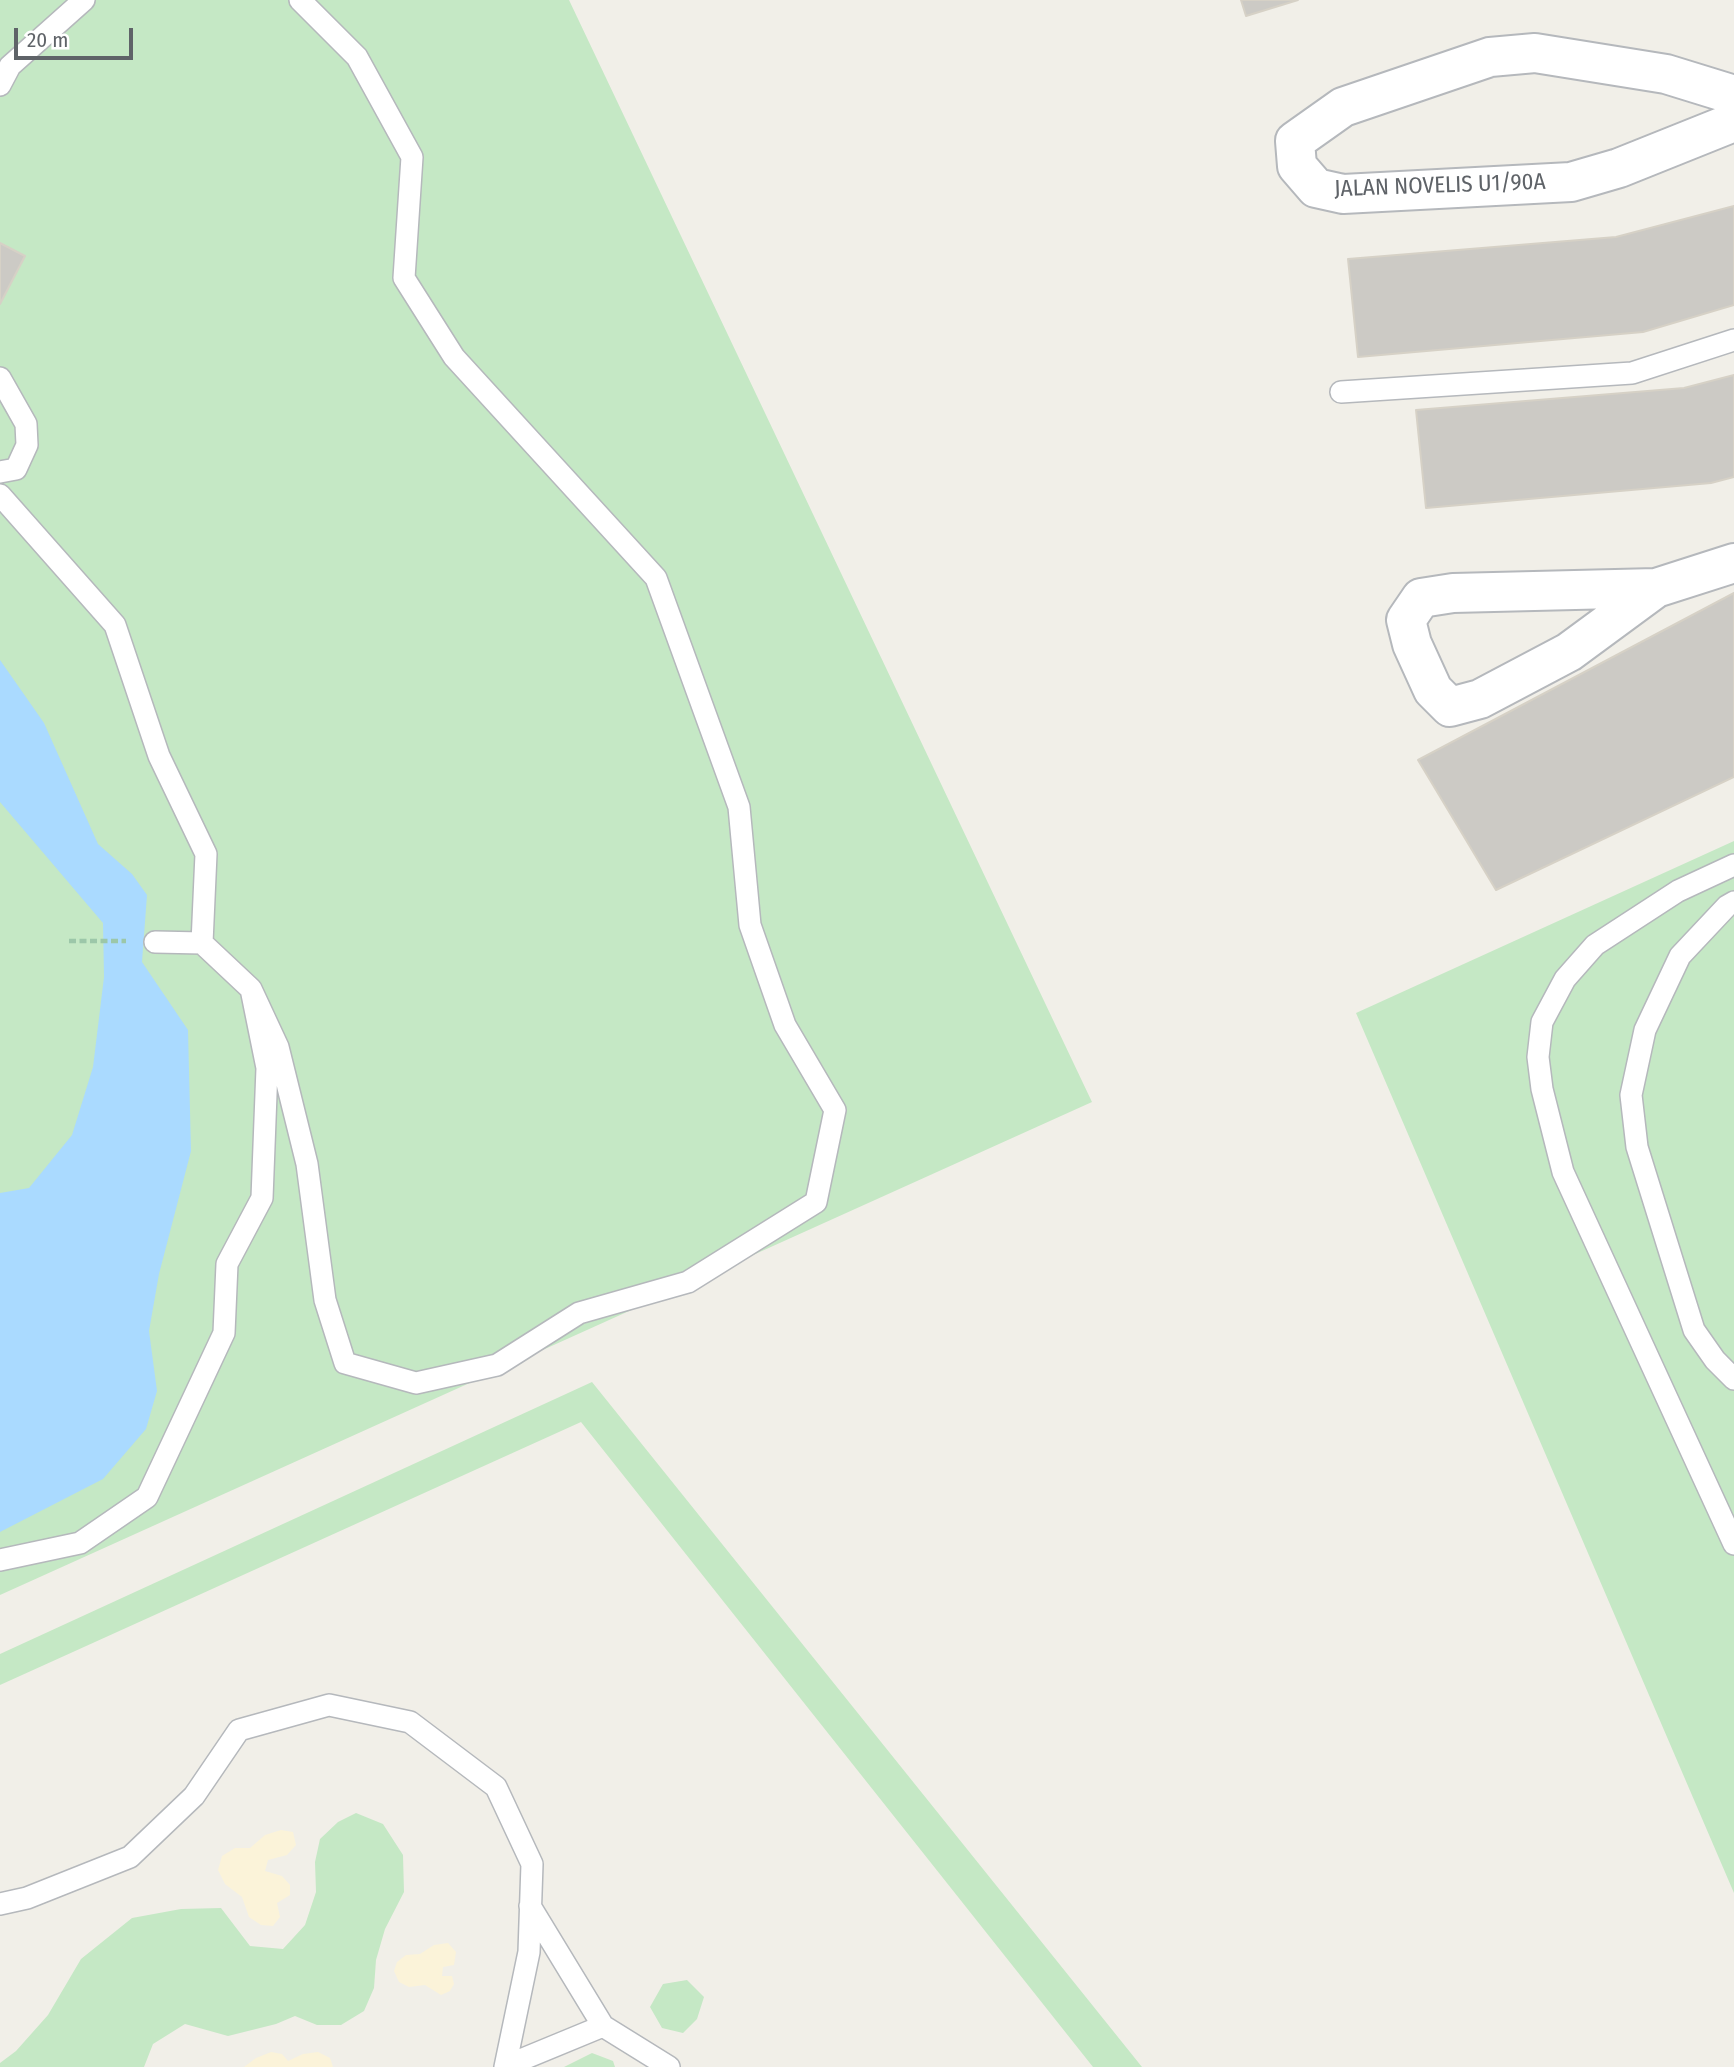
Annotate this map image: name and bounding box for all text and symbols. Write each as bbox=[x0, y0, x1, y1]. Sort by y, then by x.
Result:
scale bar bbox=[18, 14, 136, 58]
text: 20 m bbox=[27, 27, 68, 53]
street label: JALAN NOVELIS U1/90A bbox=[1334, 169, 1546, 203]

